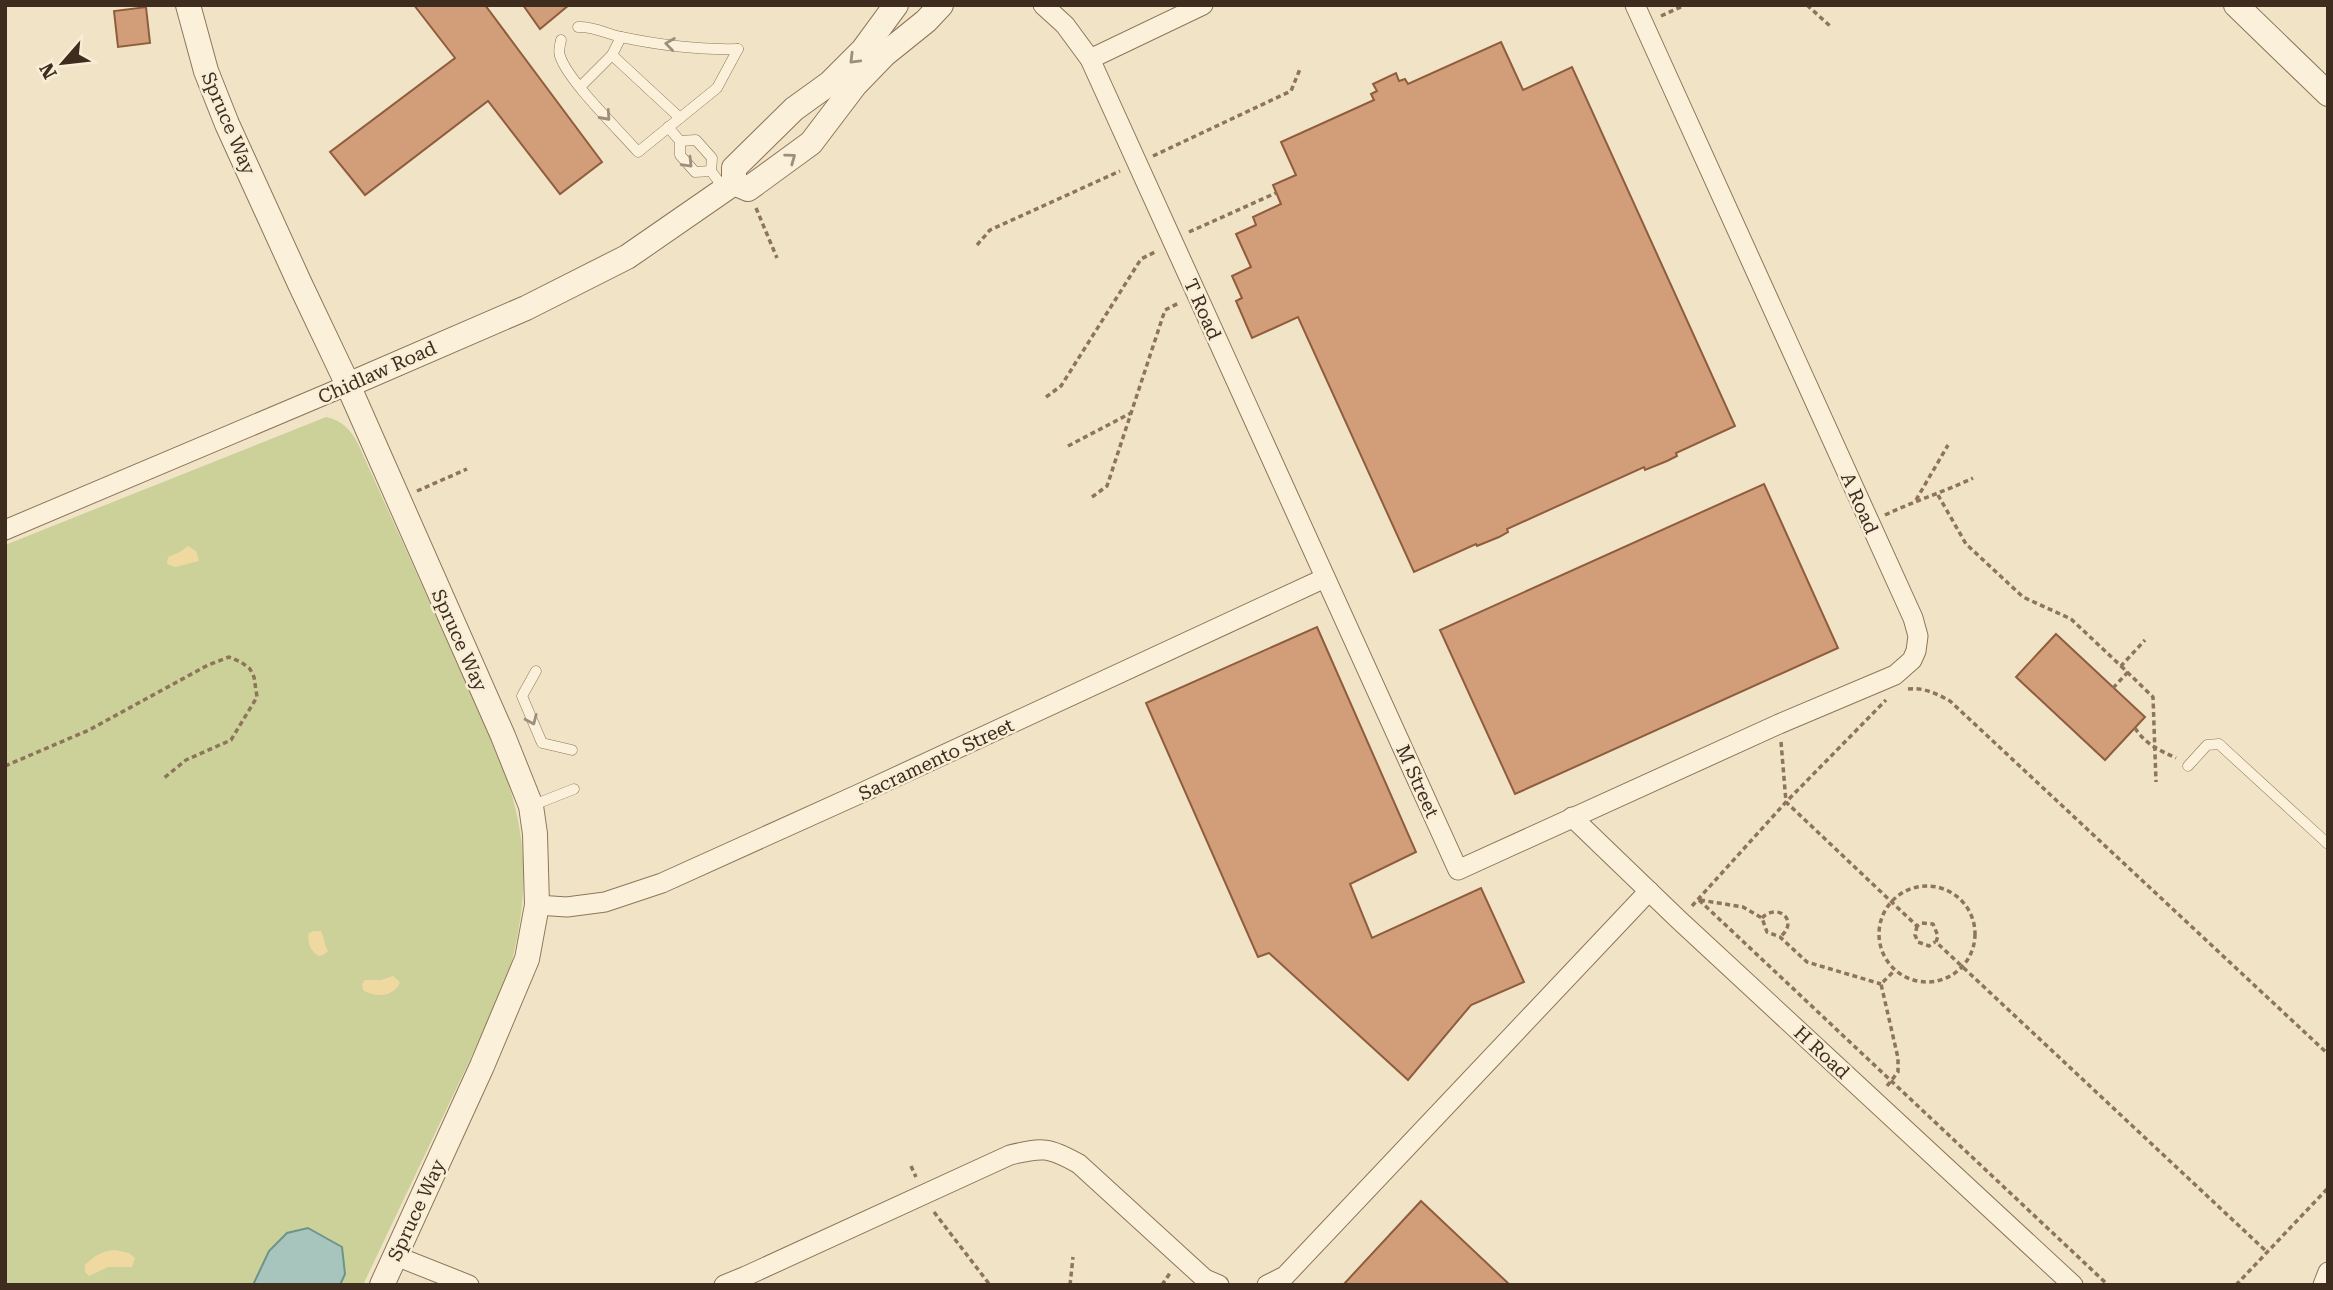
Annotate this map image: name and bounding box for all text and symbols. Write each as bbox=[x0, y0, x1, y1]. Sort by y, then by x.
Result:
north arrow bbox=[28, 28, 98, 98]
one-way arrow bbox=[664, 37, 676, 52]
one-way arrow bbox=[849, 51, 862, 64]
text: N bbox=[35, 59, 62, 83]
street label: Spruce Way bbox=[197, 68, 261, 179]
one-way arrow bbox=[598, 108, 610, 121]
one-way arrow bbox=[783, 153, 796, 166]
one-way arrow bbox=[680, 155, 693, 168]
street label: T Road bbox=[1179, 275, 1226, 343]
street label: Chidlaw Road bbox=[314, 336, 440, 409]
street label: A Road bbox=[1836, 469, 1883, 537]
street label: Spruce Way bbox=[427, 586, 493, 696]
one-way arrow bbox=[524, 713, 538, 725]
street label: Sacramento Street bbox=[855, 713, 1017, 805]
street label: M Street bbox=[1391, 741, 1444, 821]
street label: H Road bbox=[1789, 1021, 1854, 1084]
street label: Spruce Way bbox=[383, 1155, 450, 1265]

